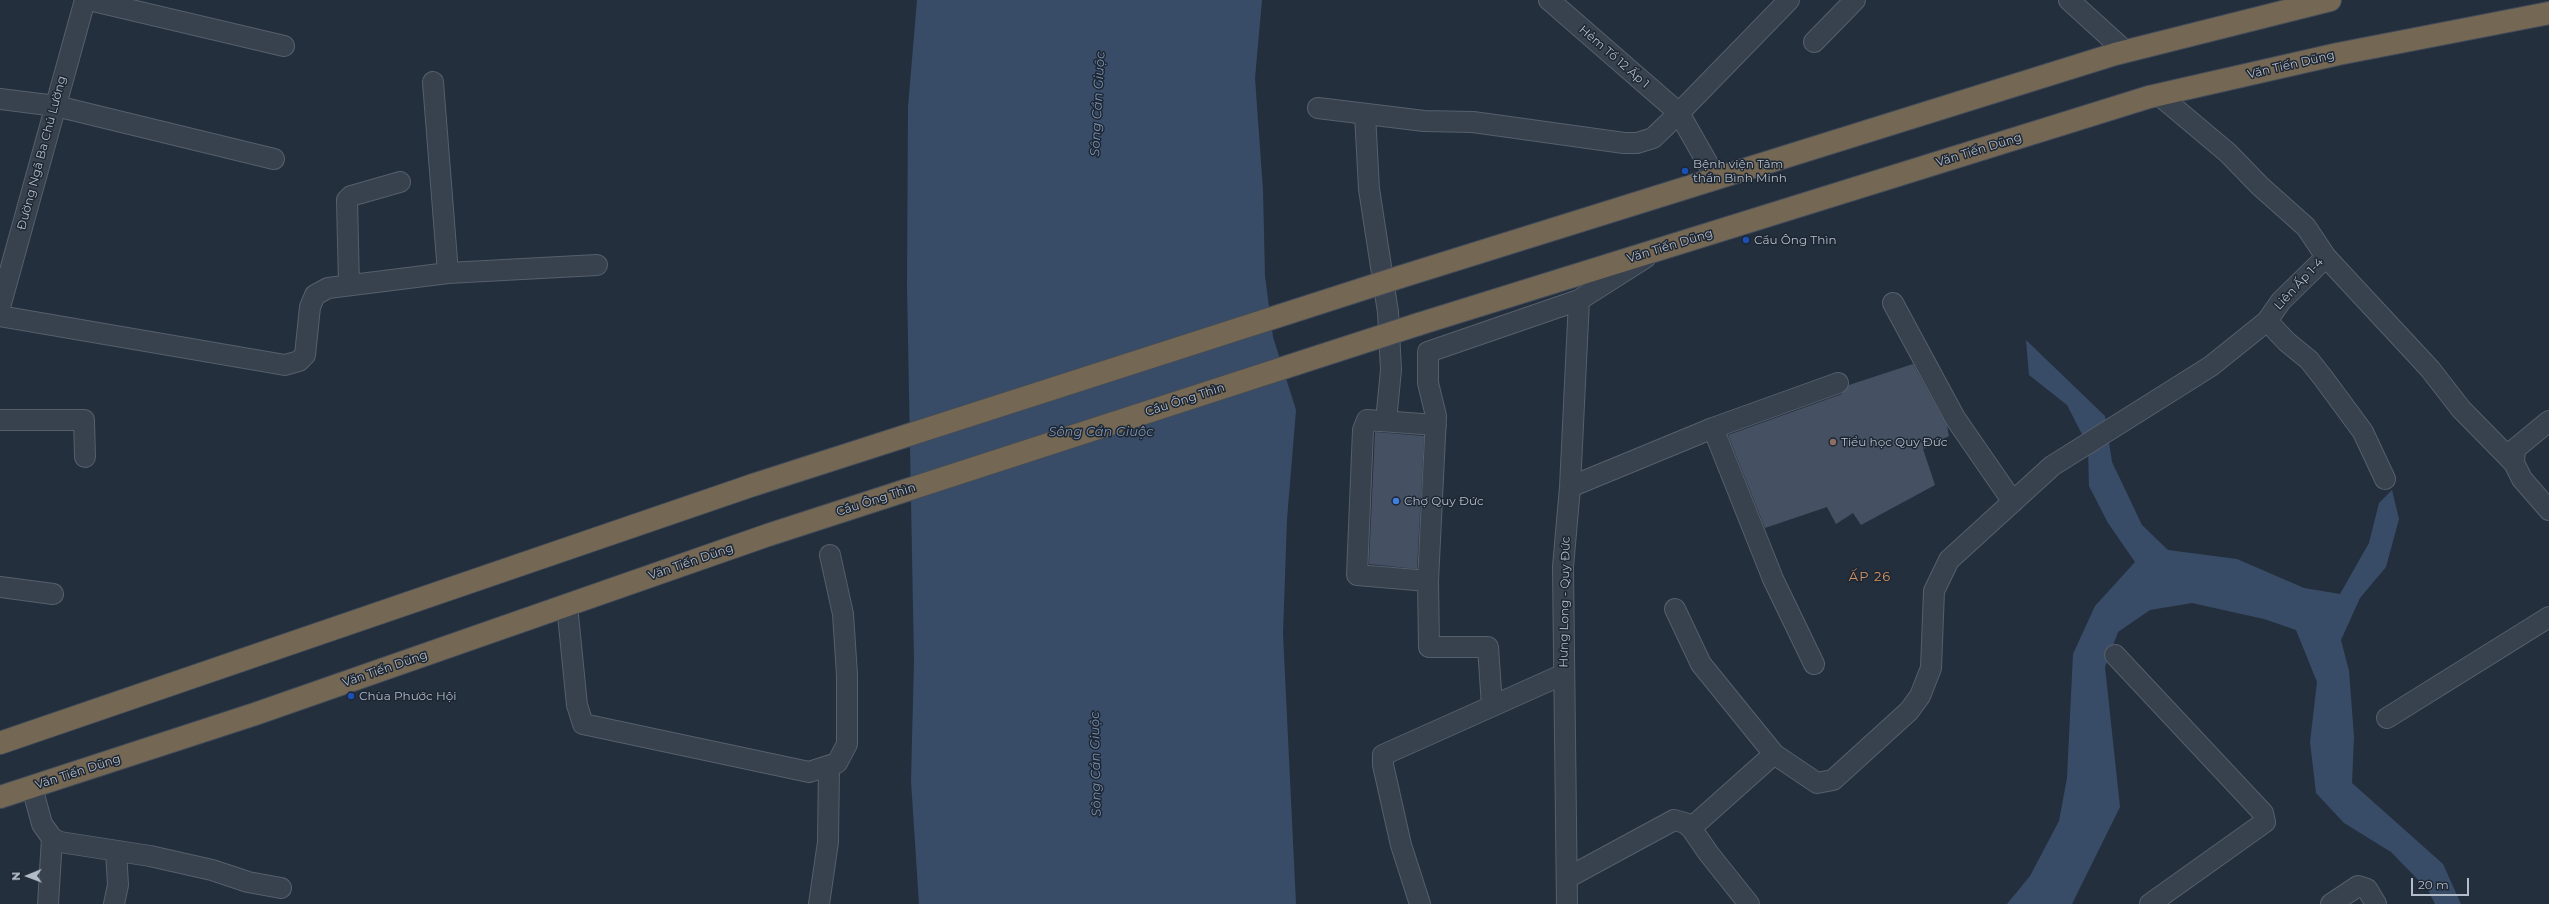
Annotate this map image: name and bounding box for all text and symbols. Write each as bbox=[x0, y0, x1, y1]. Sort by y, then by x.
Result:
street label: Hẻm Tổ 12 Ấp 1 bbox=[1576, 23, 1652, 91]
street label: Văn Tiến Dũng bbox=[2246, 48, 2336, 82]
water label: Sông Cần Giuộc bbox=[1087, 51, 1109, 157]
street label: Đường Ngã Ba Chú Lường bbox=[14, 74, 70, 232]
street label: Văn Tiến Dũng bbox=[1934, 130, 2024, 170]
place label: Bệnh viện Tâm thần Bình Minh bbox=[1693, 157, 1787, 185]
marker: Bệnh viện Tâm thần Bình Minh bbox=[1680, 166, 1690, 176]
street label: Văn Tiến Dũng bbox=[1625, 226, 1715, 266]
place label: Cầu Ông Thìn bbox=[1754, 233, 1837, 247]
marker: Cầu Ông Thìn bbox=[1741, 235, 1751, 245]
street label: Liên Ấp 1-4 bbox=[2271, 255, 2327, 313]
street label: Cầu Ông Thìn bbox=[1144, 380, 1226, 420]
water label: Sông Cần Giuộc bbox=[1048, 424, 1154, 440]
place label: Tiểu học Quy Đức bbox=[1841, 435, 1947, 449]
marker: Tiểu học Quy Đức bbox=[1828, 437, 1838, 447]
street label: Cầu Ông Thìn bbox=[835, 480, 917, 520]
place label: Chợ Quy Đức bbox=[1404, 494, 1484, 508]
marker: Chợ Quy Đức bbox=[1391, 496, 1401, 506]
street label: Hưng Long - Quy Đức bbox=[1557, 536, 1573, 668]
street label: Văn Tiến Dũng bbox=[647, 541, 735, 583]
district label: ẤP 26 bbox=[1849, 569, 1891, 585]
street label: Văn Tiến Dũng bbox=[341, 648, 429, 690]
place label: Chùa Phước Hội bbox=[359, 689, 456, 703]
marker: Chùa Phước Hội bbox=[346, 691, 356, 701]
water label: Sông Cần Giuộc bbox=[1087, 711, 1105, 817]
street label: Văn Tiến Dũng bbox=[33, 751, 123, 793]
north arrow bbox=[8, 856, 48, 896]
scale bar bbox=[2413, 870, 2471, 896]
text: N bbox=[9, 872, 23, 881]
text: 20 m bbox=[2418, 877, 2449, 892]

